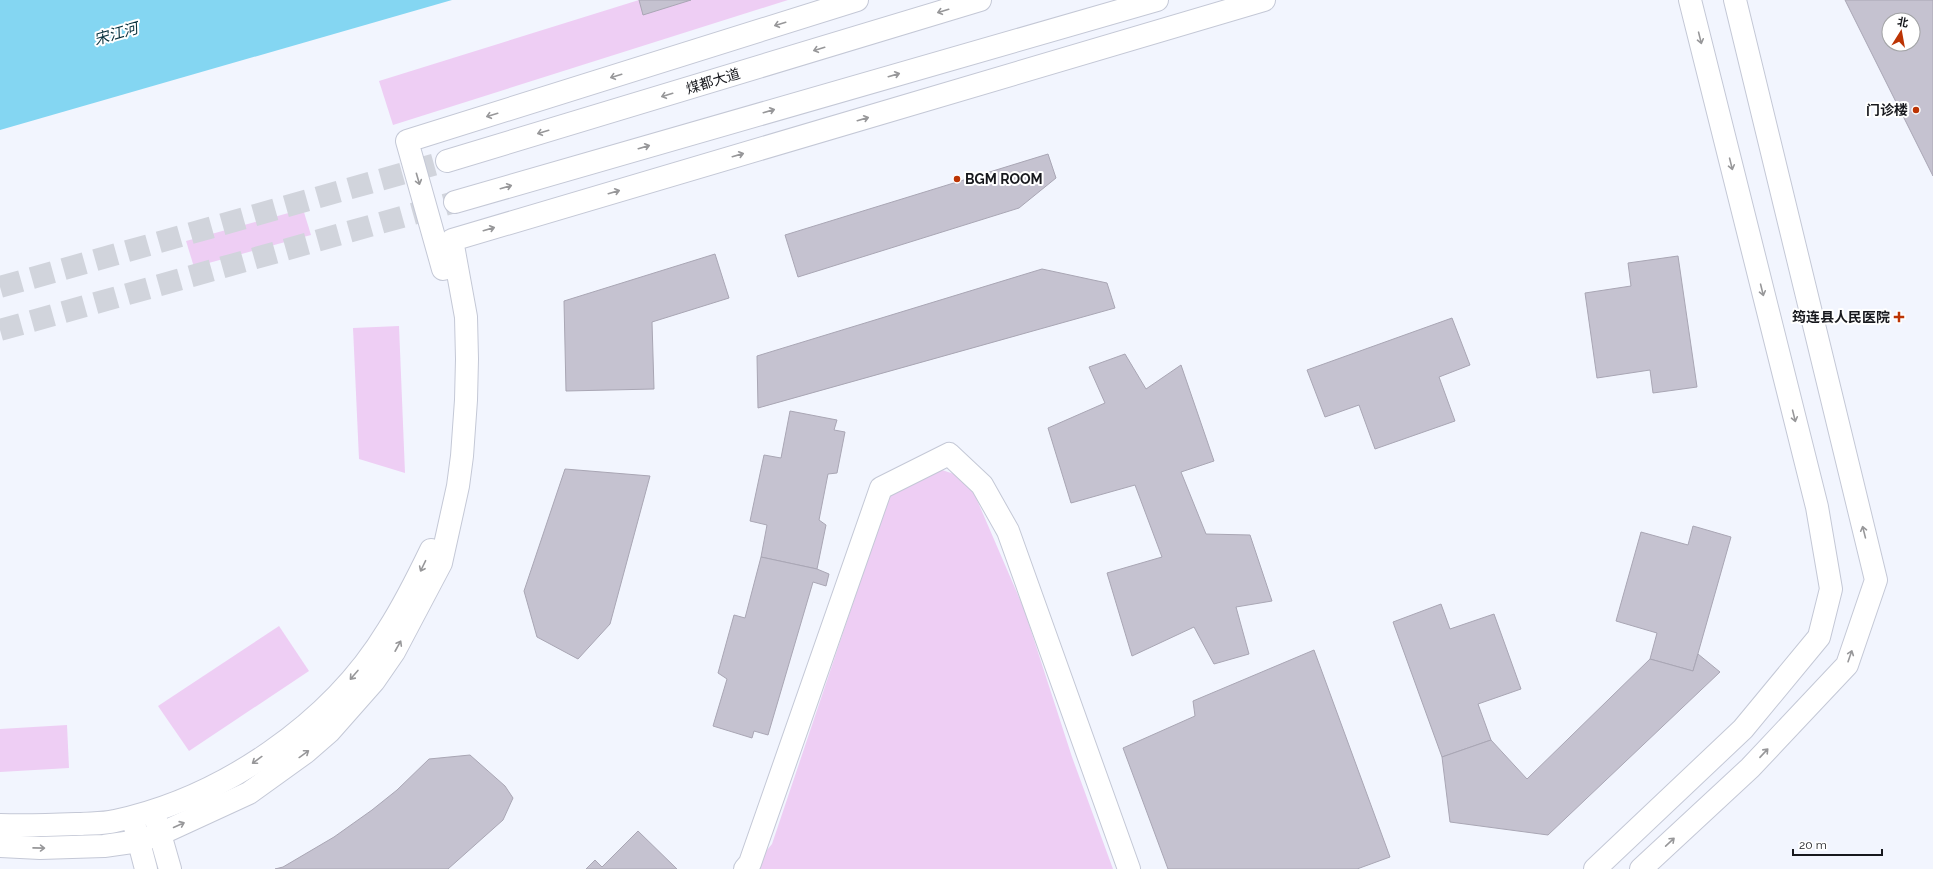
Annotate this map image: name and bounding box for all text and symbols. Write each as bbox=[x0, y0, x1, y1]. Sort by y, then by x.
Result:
one-way arrow bbox=[937, 8, 950, 15]
north arrow bbox=[1881, 12, 1921, 52]
text: 北 bbox=[1896, 15, 1909, 30]
water label: 宋江河 bbox=[92, 18, 143, 49]
one-way arrow bbox=[773, 21, 786, 28]
one-way arrow bbox=[1696, 31, 1704, 44]
one-way arrow bbox=[812, 46, 825, 53]
street label: 煤都大道 bbox=[684, 65, 742, 97]
one-way arrow bbox=[887, 71, 900, 79]
one-way arrow bbox=[609, 73, 622, 80]
one-way arrow bbox=[661, 92, 674, 99]
place label: 门诊楼 bbox=[1866, 102, 1908, 118]
marker: 门诊楼 bbox=[1911, 105, 1921, 115]
one-way arrow bbox=[762, 107, 775, 114]
one-way arrow bbox=[485, 112, 498, 119]
one-way arrow bbox=[856, 115, 869, 122]
one-way arrow bbox=[537, 129, 550, 136]
one-way arrow bbox=[637, 143, 650, 150]
one-way arrow bbox=[732, 151, 745, 158]
one-way arrow bbox=[1728, 157, 1735, 170]
place label: BGM ROOM bbox=[965, 171, 1043, 187]
one-way arrow bbox=[415, 172, 422, 185]
marker: BGM ROOM bbox=[952, 174, 962, 184]
one-way arrow bbox=[499, 183, 512, 190]
one-way arrow bbox=[607, 188, 620, 195]
one-way arrow bbox=[482, 225, 495, 232]
one-way arrow bbox=[1759, 283, 1767, 296]
place label: 筠连县人民医院 bbox=[1792, 309, 1890, 325]
marker: 筠连县人民医院 bbox=[1893, 311, 1905, 323]
one-way arrow bbox=[1791, 409, 1798, 422]
one-way arrow bbox=[1860, 526, 1868, 539]
one-way arrow bbox=[419, 559, 426, 571]
one-way arrow bbox=[395, 640, 402, 652]
one-way arrow bbox=[1847, 650, 1854, 663]
one-way arrow bbox=[349, 670, 358, 680]
one-way arrow bbox=[1759, 748, 1769, 758]
one-way arrow bbox=[298, 750, 309, 758]
one-way arrow bbox=[251, 756, 262, 765]
one-way arrow bbox=[173, 821, 185, 828]
scale bar bbox=[1793, 831, 1882, 857]
one-way arrow bbox=[1665, 838, 1675, 847]
text: 20 m bbox=[1799, 838, 1827, 852]
one-way arrow bbox=[32, 844, 45, 852]

